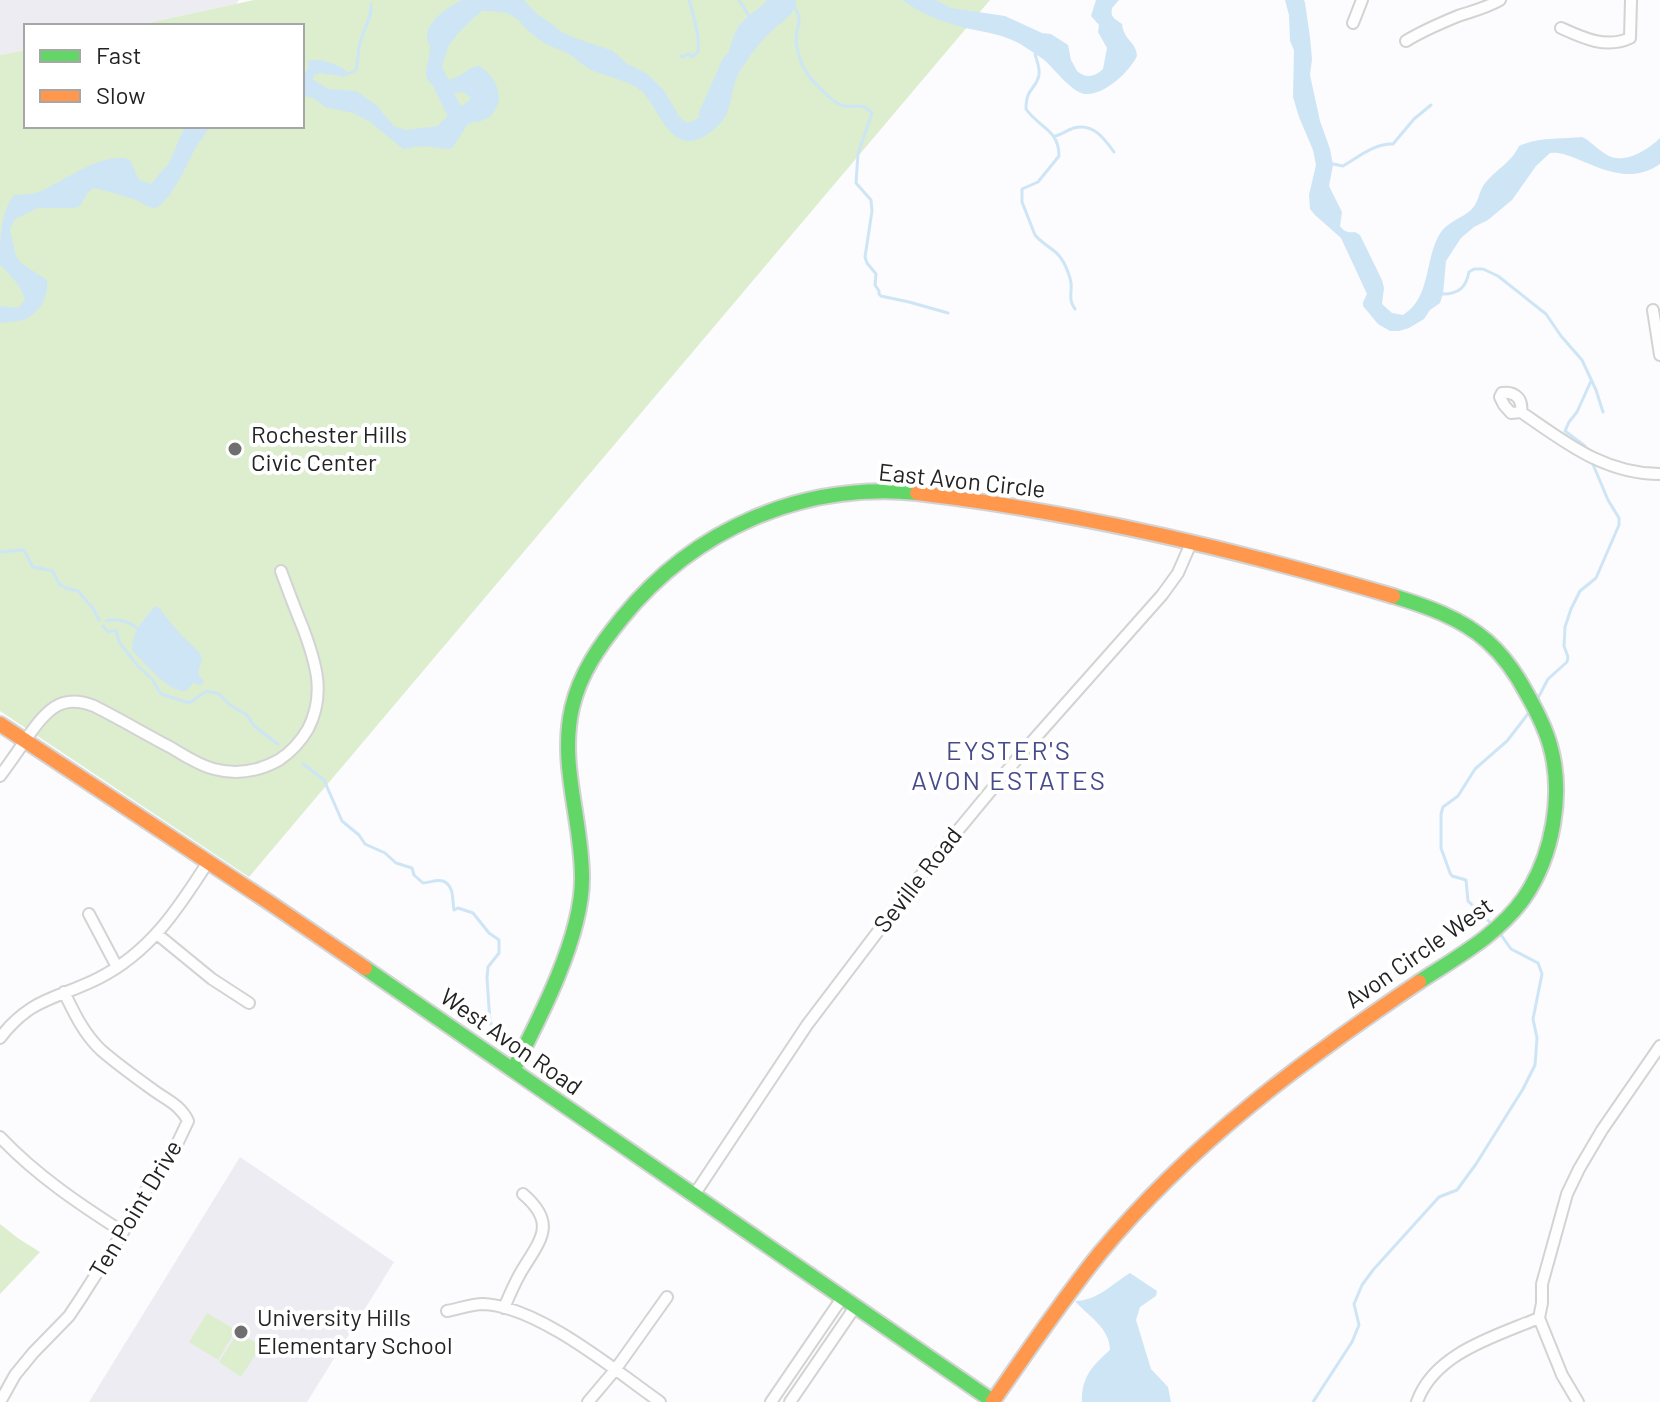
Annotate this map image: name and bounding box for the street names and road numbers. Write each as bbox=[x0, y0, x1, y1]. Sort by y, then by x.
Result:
street label: East Avon Circle bbox=[877, 456, 1047, 503]
street label: Seville Road bbox=[867, 821, 967, 938]
street label: Avon Circle West bbox=[1339, 890, 1497, 1013]
street label: West Avon Road bbox=[435, 981, 588, 1100]
street label: Ten Point Drive bbox=[82, 1134, 187, 1282]

